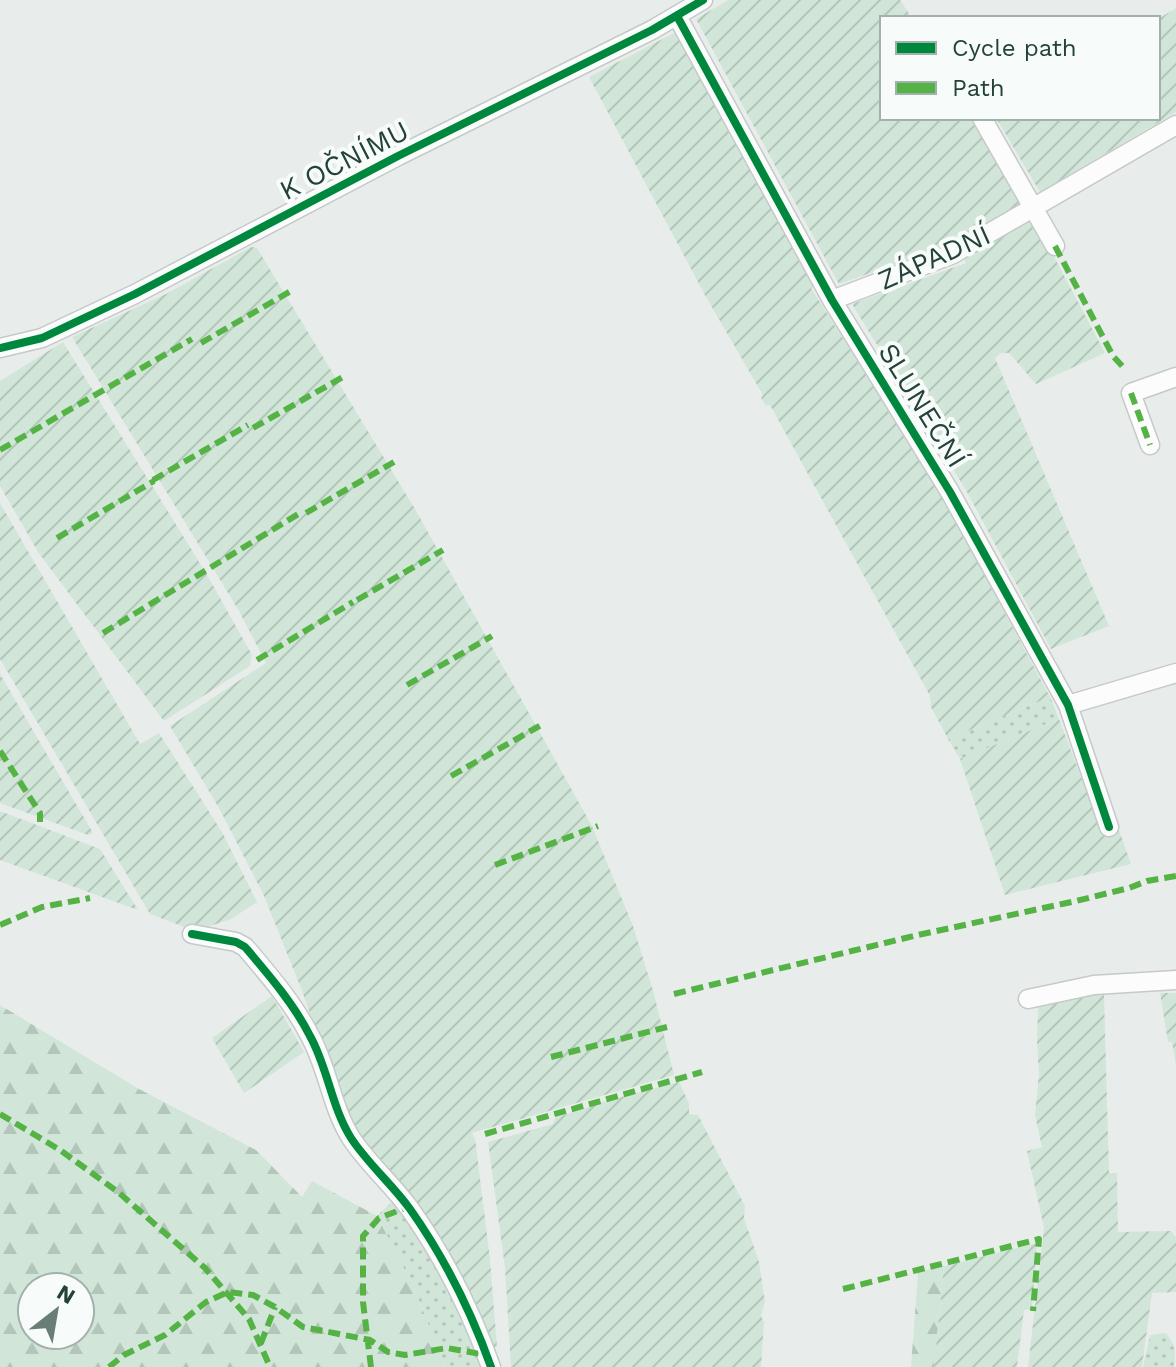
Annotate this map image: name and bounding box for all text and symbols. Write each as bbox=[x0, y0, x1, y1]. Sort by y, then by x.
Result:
legend bbox=[880, 16, 1160, 120]
text: Cycle path bbox=[952, 34, 1077, 62]
text: Path bbox=[952, 74, 1005, 102]
street label: K OČNÍMU bbox=[274, 114, 414, 207]
street label: ZÁPADNÍ bbox=[873, 218, 995, 297]
street label: SLUNEČNÍ bbox=[871, 337, 974, 473]
north arrow bbox=[16, 1271, 96, 1351]
text: N bbox=[53, 1279, 79, 1309]

